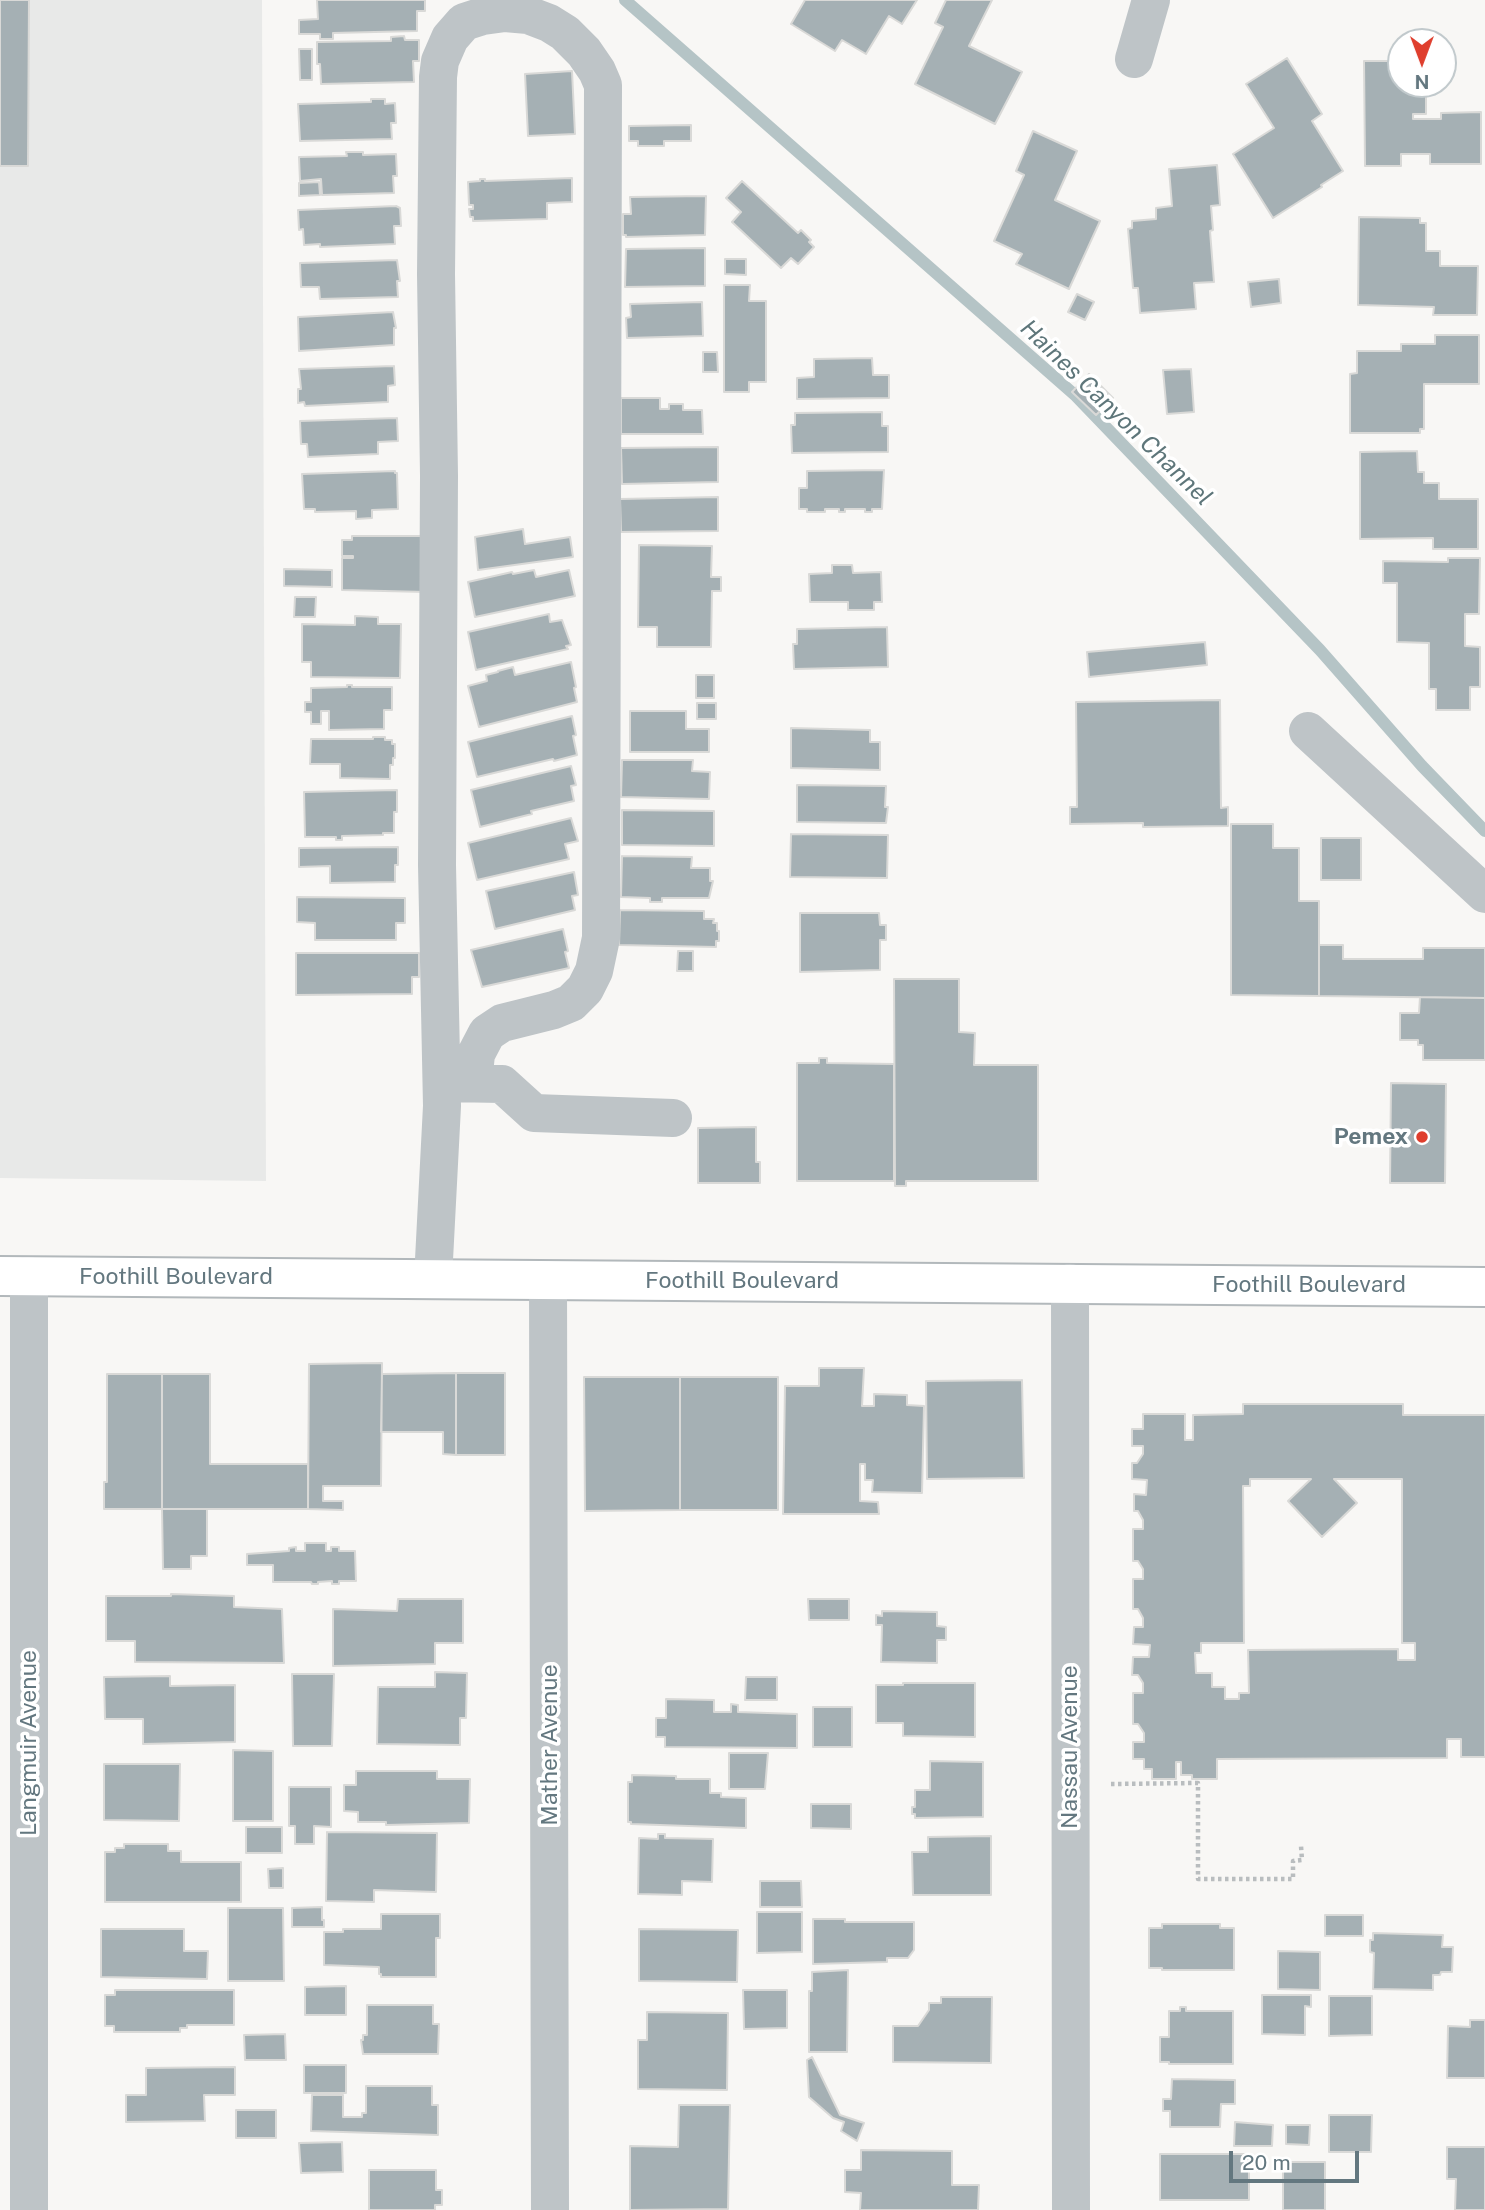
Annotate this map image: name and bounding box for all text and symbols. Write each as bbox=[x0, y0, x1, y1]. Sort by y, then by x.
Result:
north arrow bbox=[1387, 28, 1457, 98]
text: N bbox=[1415, 71, 1429, 93]
water label: Haines Canyon Channel bbox=[1014, 314, 1218, 512]
place label: Pemex bbox=[1334, 1123, 1408, 1151]
marker: Pemex bbox=[1414, 1129, 1430, 1145]
street label: Foothill Boulevard bbox=[79, 1263, 273, 1291]
street label: Foothill Boulevard bbox=[645, 1267, 839, 1295]
street label: Foothill Boulevard bbox=[1212, 1271, 1406, 1299]
street label: Langmuir Avenue bbox=[15, 1650, 43, 1836]
street label: Mather Avenue bbox=[536, 1664, 564, 1826]
street label: Nassau Avenue bbox=[1056, 1665, 1084, 1829]
scale bar bbox=[1233, 2136, 1362, 2180]
text: 20 m bbox=[1242, 2150, 1291, 2175]

